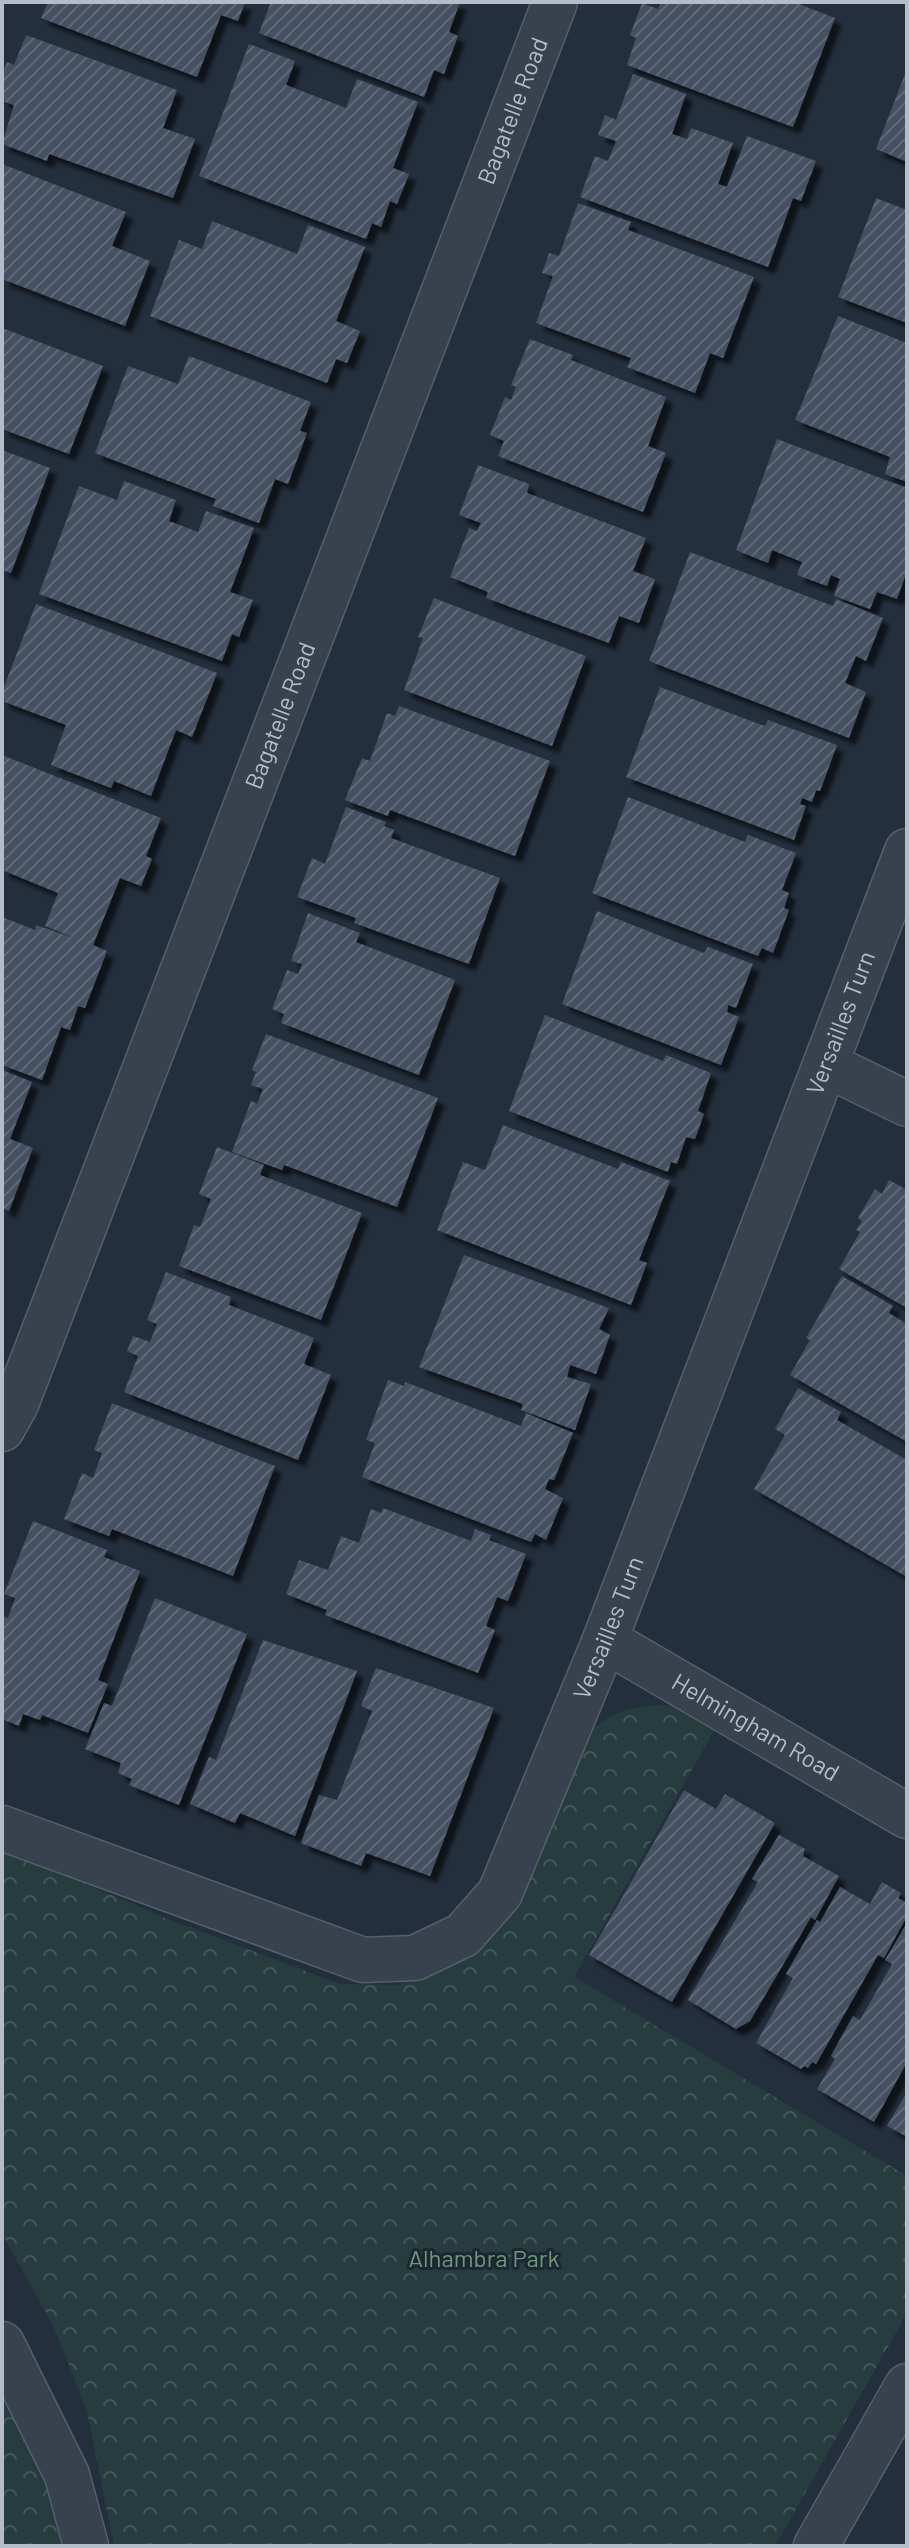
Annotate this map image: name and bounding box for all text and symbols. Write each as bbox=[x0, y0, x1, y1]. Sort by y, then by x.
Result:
street label: Bagatelle Road bbox=[470, 33, 553, 188]
street label: Bagatelle Road bbox=[238, 638, 321, 793]
street label: Versailles Turn bbox=[799, 947, 880, 1099]
street label: Versailles Turn bbox=[566, 1552, 649, 1703]
street label: Helmingham Road bbox=[667, 1666, 845, 1786]
park label: Alhambra Park bbox=[408, 2243, 560, 2272]

